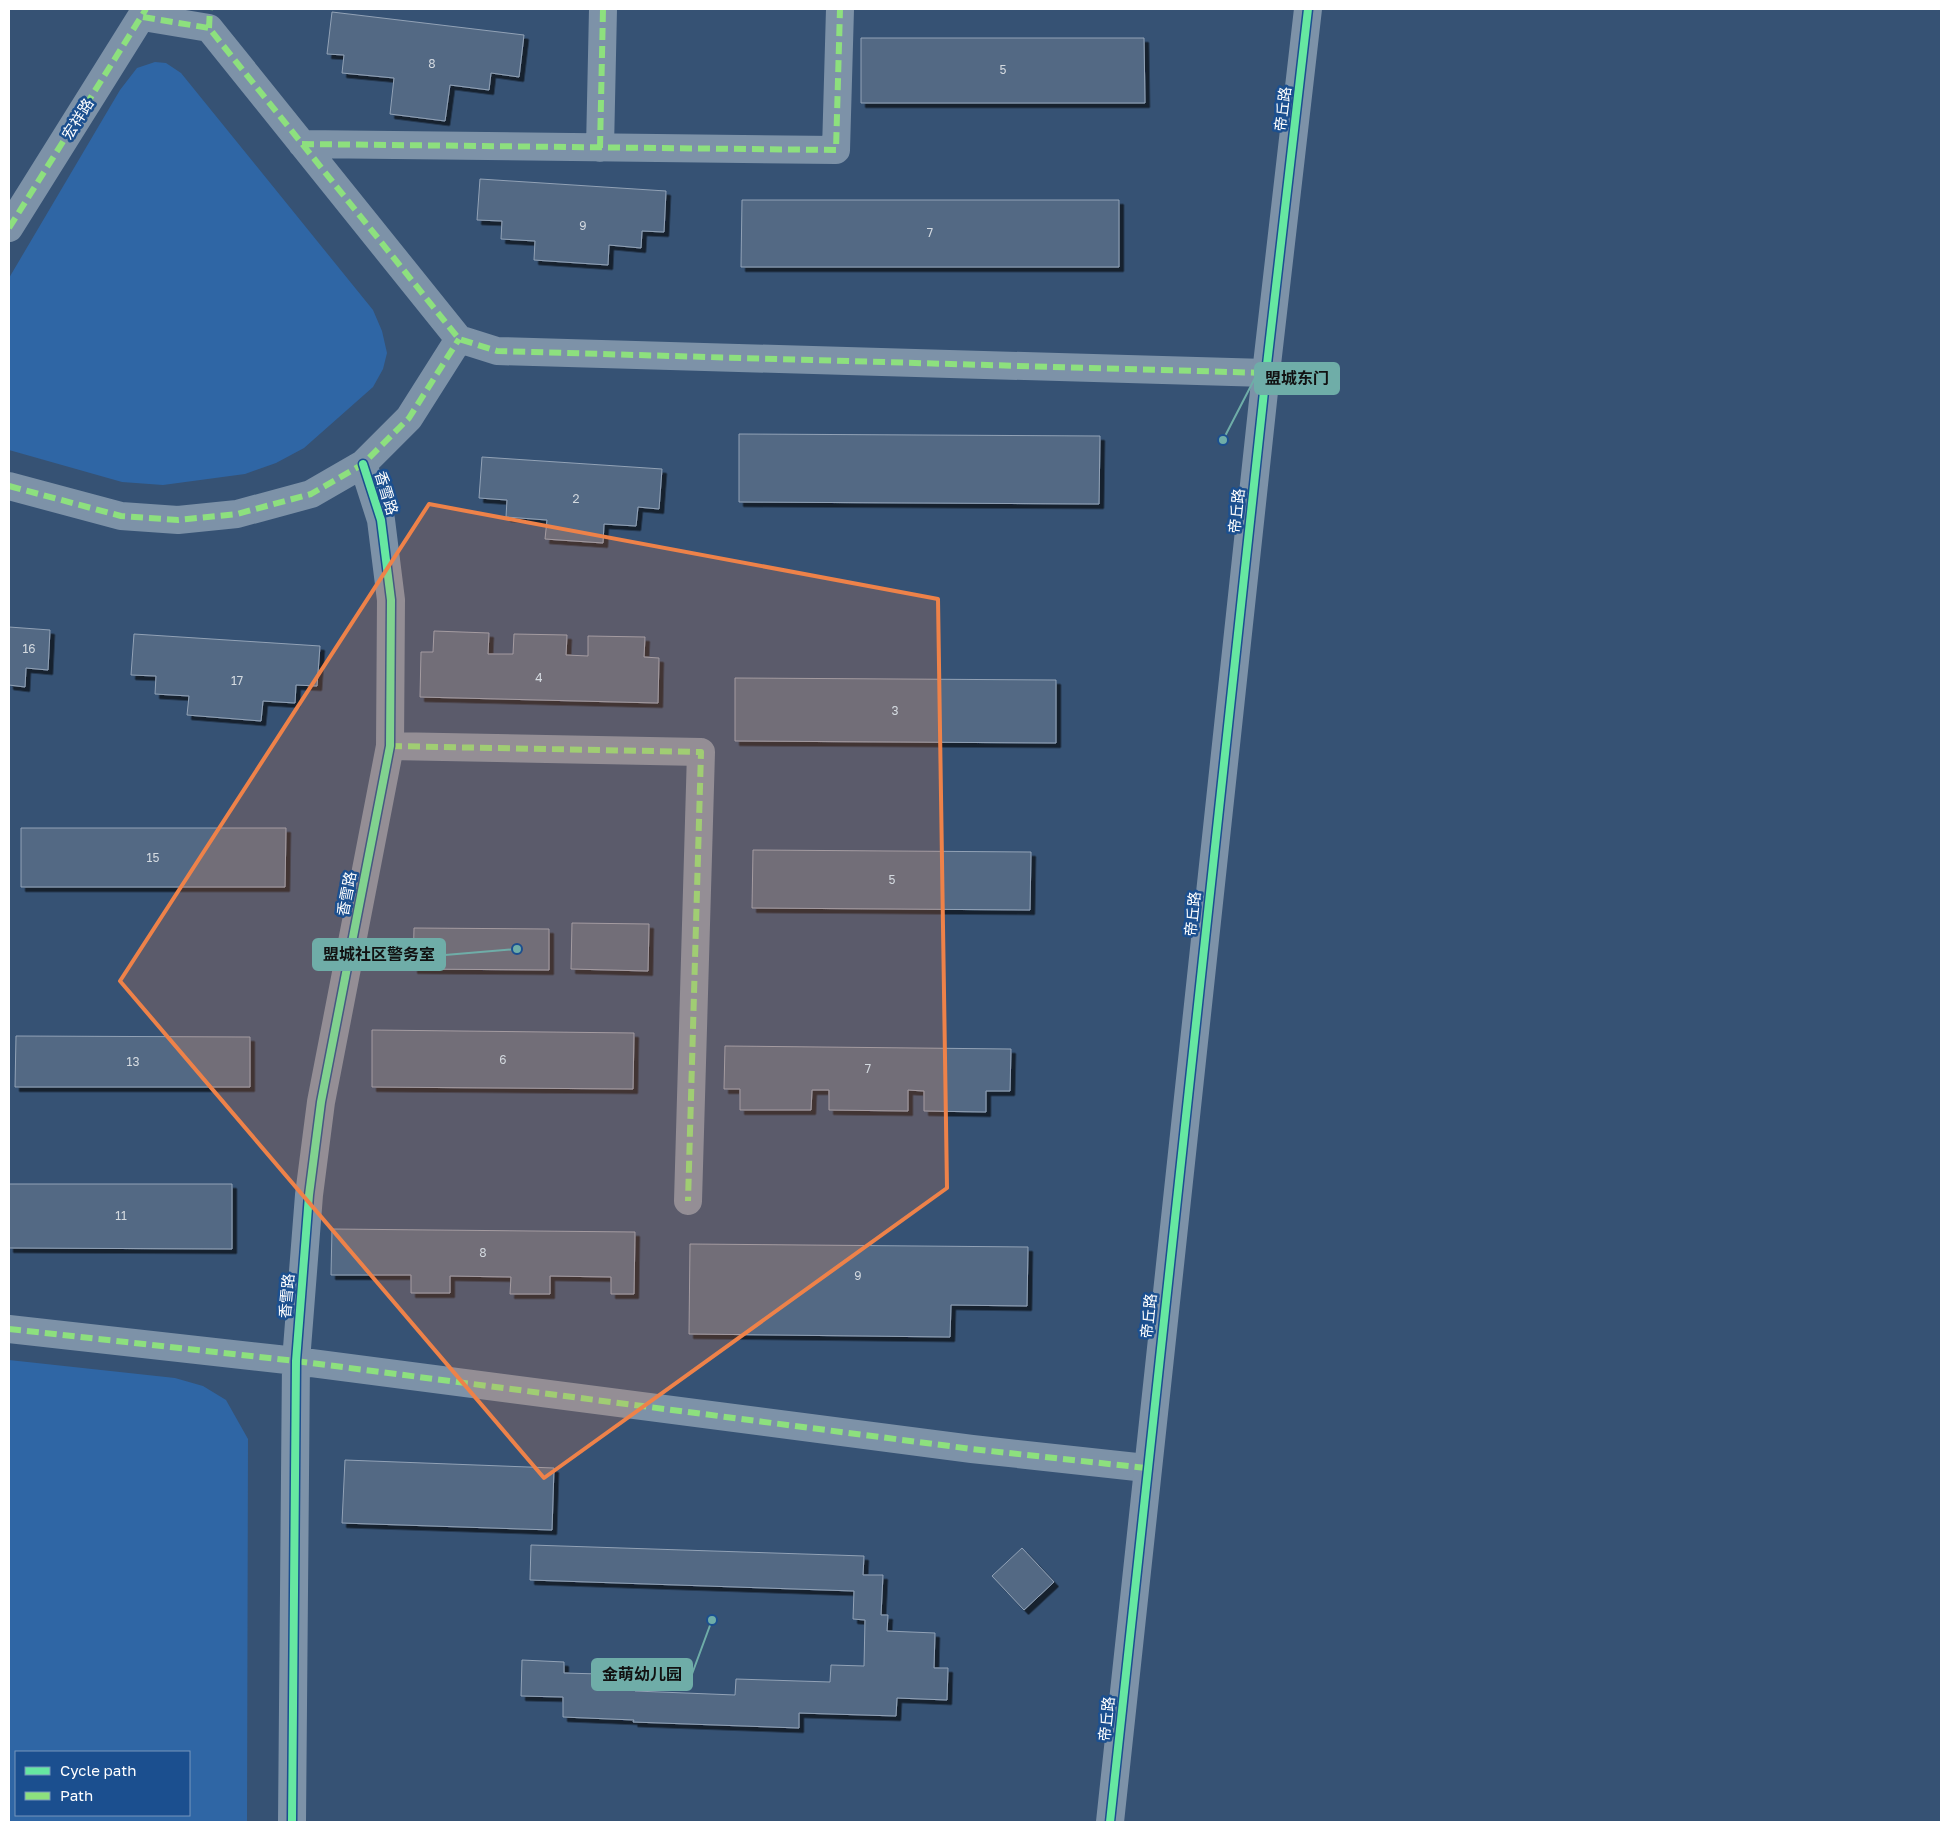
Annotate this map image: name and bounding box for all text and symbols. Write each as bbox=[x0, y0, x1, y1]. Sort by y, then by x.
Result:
house number: 8 bbox=[428, 56, 436, 71]
house number: 5 bbox=[1000, 62, 1007, 77]
street label: 帝丘路 bbox=[1270, 85, 1294, 132]
street label: 宏祥路 bbox=[58, 95, 97, 142]
house number: 9 bbox=[579, 218, 587, 233]
house number: 7 bbox=[927, 225, 933, 240]
callout: 盟城东门 bbox=[1255, 363, 1339, 394]
text: 盟城东门 bbox=[1265, 368, 1329, 388]
street label: 香雪路 bbox=[372, 469, 402, 517]
street label: 帝丘路 bbox=[1225, 488, 1247, 534]
house number: 2 bbox=[573, 491, 580, 506]
house number: 16 bbox=[22, 641, 36, 656]
house number: 4 bbox=[535, 670, 543, 685]
house number: 17 bbox=[231, 673, 243, 688]
house number: 3 bbox=[891, 703, 899, 718]
house number: 15 bbox=[147, 850, 159, 865]
street label: 香雪路 bbox=[333, 870, 359, 918]
house number: 5 bbox=[889, 872, 896, 887]
street label: 帝丘路 bbox=[1181, 891, 1203, 937]
callout: 盟城社区警务室 bbox=[313, 939, 445, 970]
text: 盟城社区警务室 bbox=[323, 944, 435, 964]
house number: 6 bbox=[499, 1052, 507, 1067]
house number: 13 bbox=[127, 1054, 139, 1069]
house number: 7 bbox=[865, 1061, 871, 1076]
house number: 11 bbox=[115, 1208, 127, 1223]
house number: 8 bbox=[479, 1245, 487, 1260]
house number: 9 bbox=[854, 1268, 862, 1283]
street label: 香雪路 bbox=[275, 1273, 297, 1319]
street label: 帝丘路 bbox=[1137, 1293, 1159, 1339]
callout: 金萌幼儿园 bbox=[592, 1659, 692, 1690]
text: 金萌幼儿园 bbox=[602, 1664, 682, 1684]
street label: 帝丘路 bbox=[1095, 1696, 1117, 1742]
legend bbox=[15, 1751, 190, 1816]
text: Cycle path bbox=[60, 1761, 136, 1779]
text: Path bbox=[60, 1786, 93, 1804]

